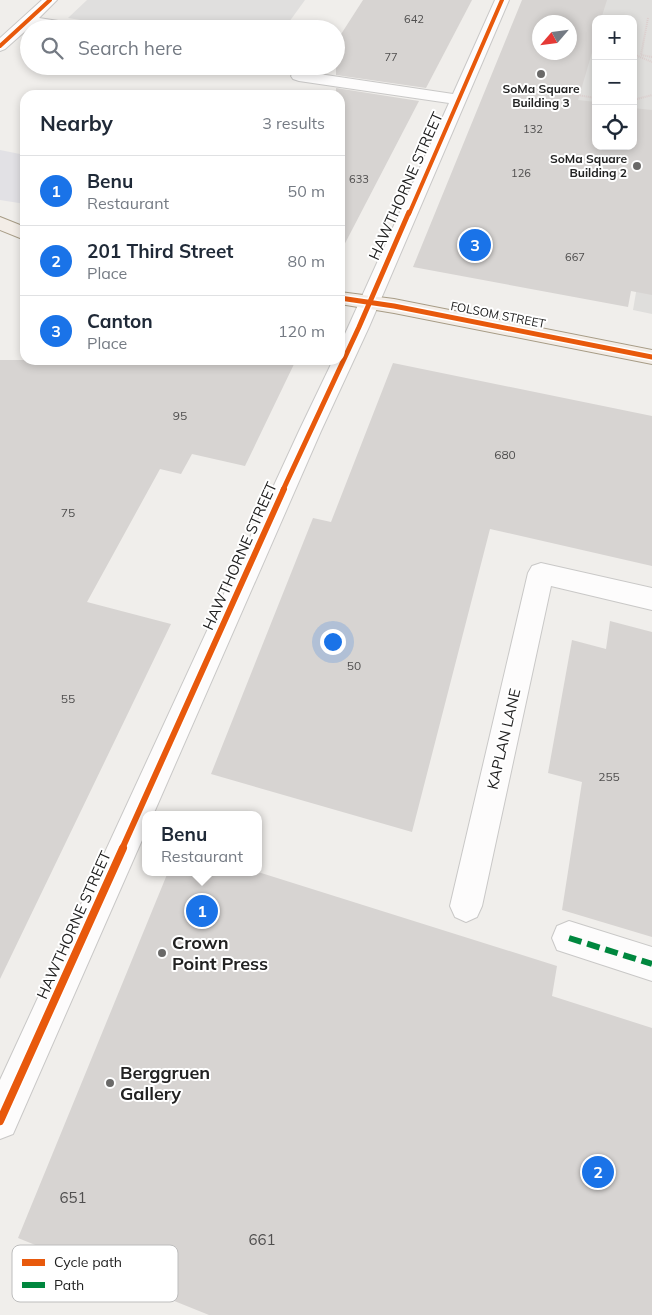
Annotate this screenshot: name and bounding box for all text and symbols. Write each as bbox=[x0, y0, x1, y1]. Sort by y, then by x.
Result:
house number: 642 bbox=[404, 12, 424, 26]
north arrow bbox=[532, 15, 577, 60]
map controls bbox=[592, 15, 637, 150]
button: + bbox=[592, 15, 637, 60]
search box bbox=[20, 20, 345, 75]
icon: search bbox=[38, 34, 66, 62]
text: Search here bbox=[78, 36, 182, 60]
house number: 77 bbox=[384, 50, 398, 64]
button: − bbox=[592, 60, 637, 105]
marker: SoMa Square Building 3 bbox=[535, 68, 547, 80]
place label: SoMa Square Building 3 bbox=[503, 81, 580, 110]
button: locate bbox=[592, 105, 637, 150]
street label: HAWTHORNE STREET bbox=[364, 109, 447, 263]
text: Nearby bbox=[40, 110, 113, 136]
text: 3 results bbox=[262, 113, 325, 133]
house number: 132 bbox=[523, 122, 543, 136]
place label: SoMa Square Building 2 bbox=[550, 151, 627, 180]
marker: SoMa Square Building 2 bbox=[631, 160, 643, 172]
house number: 126 bbox=[511, 166, 531, 180]
text: Benu bbox=[87, 169, 133, 193]
house number: 633 bbox=[349, 172, 369, 186]
text: 1 bbox=[51, 181, 61, 201]
text: 50 m bbox=[288, 181, 325, 201]
text: Restaurant bbox=[87, 193, 169, 213]
pin: 3 bbox=[459, 226, 491, 264]
text: 201 Third Street bbox=[87, 239, 234, 263]
house number: 667 bbox=[565, 250, 585, 264]
text: 2 bbox=[51, 251, 61, 271]
text: 80 m bbox=[288, 251, 325, 271]
text: Place bbox=[87, 263, 127, 283]
street label: FOLSOM STREET bbox=[449, 298, 548, 331]
text: Canton bbox=[87, 309, 153, 333]
text: 3 bbox=[51, 321, 61, 341]
text: 120 m bbox=[278, 321, 325, 341]
text: Place bbox=[87, 333, 127, 353]
house number: 95 bbox=[173, 408, 187, 423]
house number: 680 bbox=[494, 447, 516, 462]
street label: HAWTHORNE STREET bbox=[198, 479, 281, 633]
house number: 75 bbox=[61, 505, 75, 520]
your location bbox=[320, 629, 346, 655]
house number: 50 bbox=[347, 658, 361, 673]
street label: KAPLAN LANE bbox=[483, 686, 524, 791]
house number: 55 bbox=[61, 691, 75, 706]
house number: 255 bbox=[598, 769, 620, 784]
popup bbox=[142, 811, 262, 876]
text: Benu bbox=[161, 822, 207, 846]
text: Restaurant bbox=[161, 846, 243, 866]
street label: HAWTHORNE STREET bbox=[32, 848, 115, 1002]
pin: 1 bbox=[186, 892, 218, 930]
place label: Crown Point Press bbox=[172, 931, 268, 975]
marker: Crown Point Press bbox=[156, 947, 168, 959]
place label: Berggruen Gallery bbox=[120, 1061, 210, 1105]
marker: Berggruen Gallery bbox=[104, 1077, 116, 1089]
pin: 2 bbox=[582, 1153, 614, 1191]
house number: 651 bbox=[59, 1188, 87, 1207]
house number: 661 bbox=[248, 1230, 276, 1249]
legend bbox=[12, 1245, 178, 1302]
text: Cycle path bbox=[54, 1253, 122, 1271]
text: Path bbox=[54, 1276, 84, 1294]

